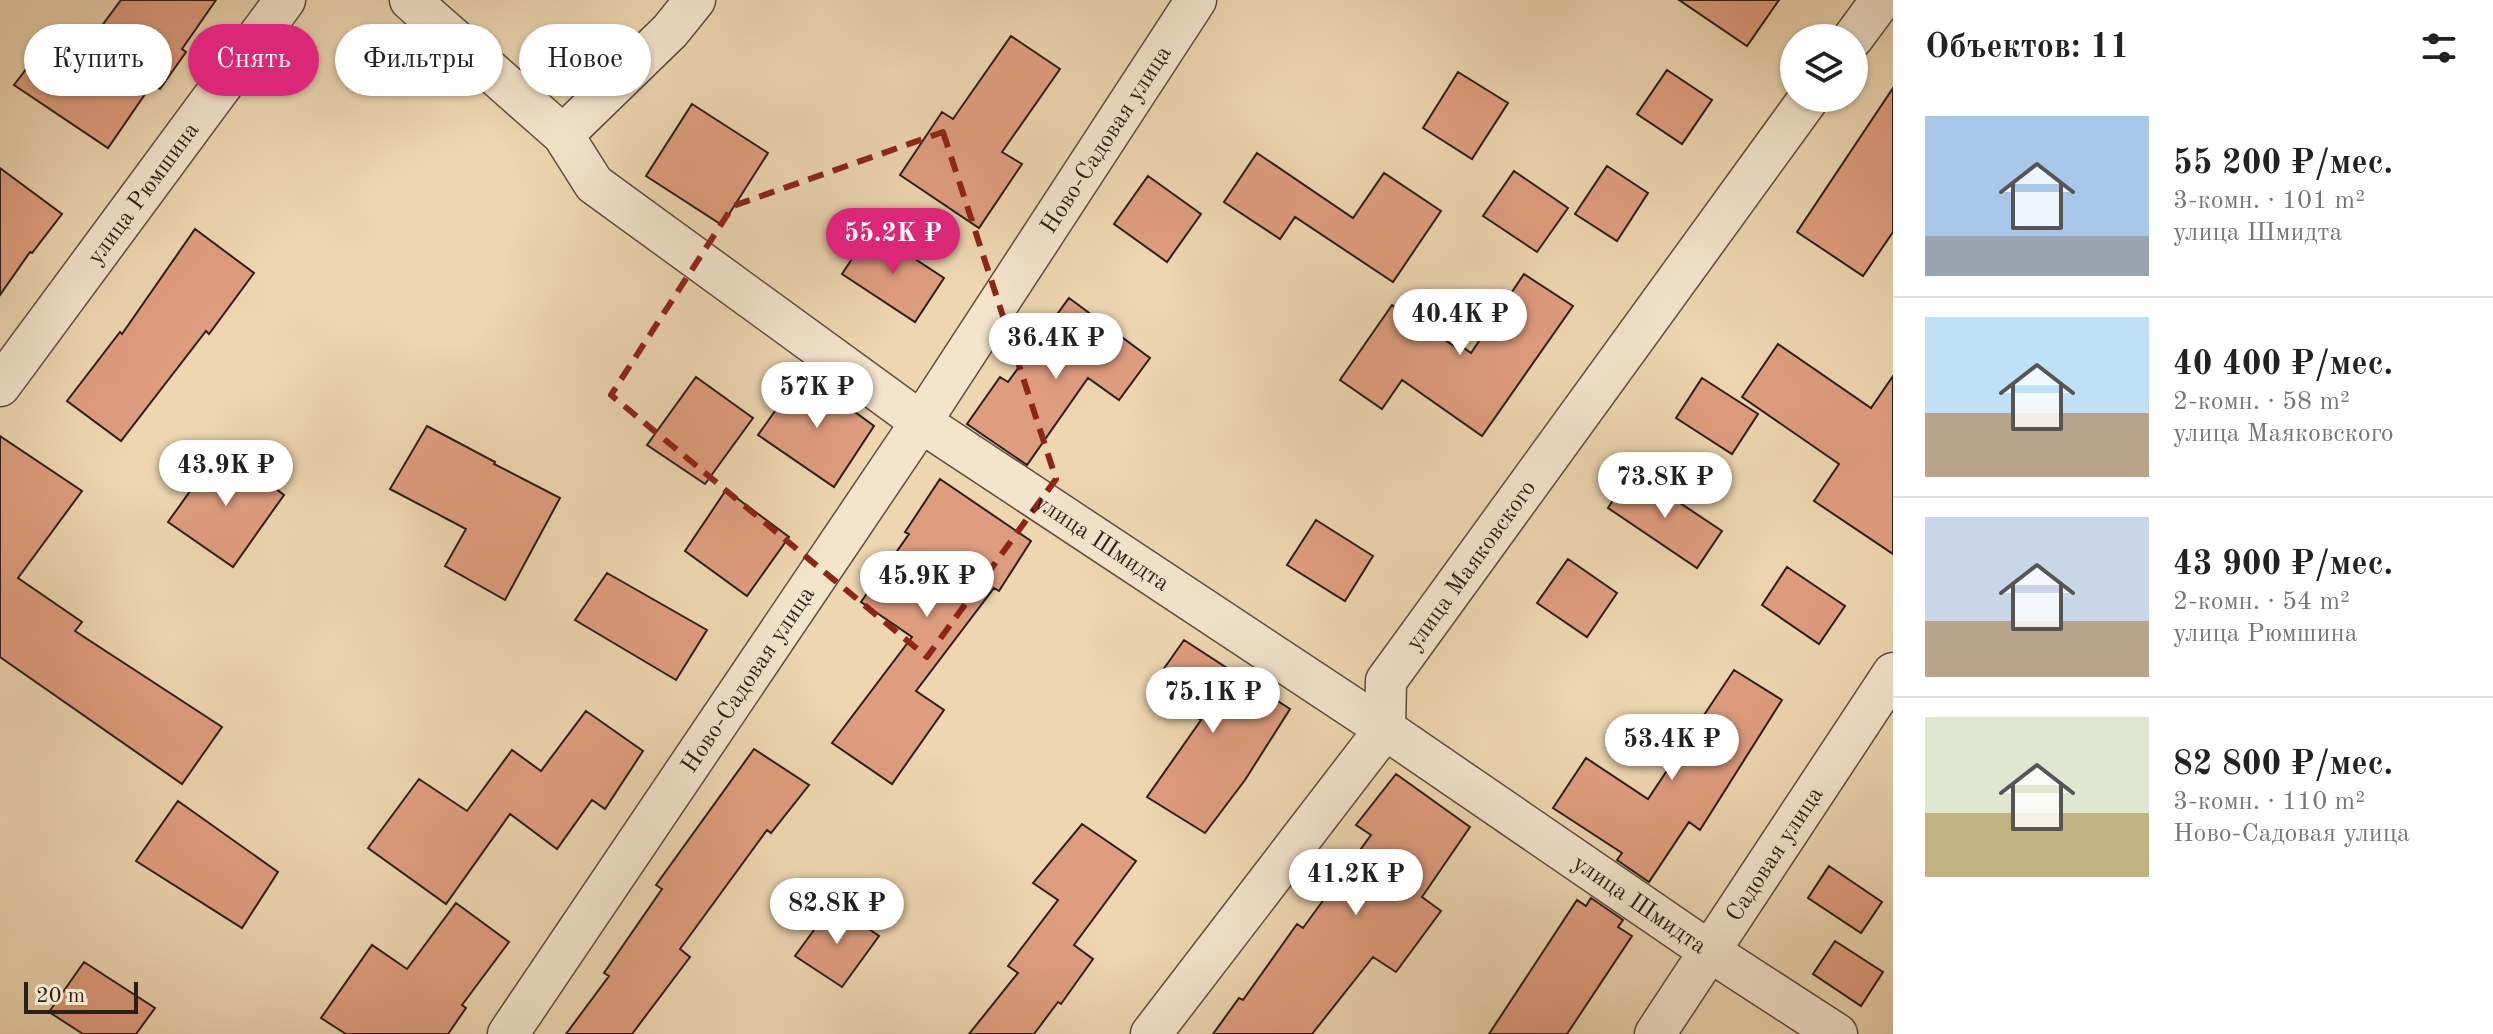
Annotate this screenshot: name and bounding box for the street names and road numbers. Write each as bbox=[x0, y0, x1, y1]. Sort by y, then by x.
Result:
street label: Ново-Садовая улица bbox=[1037, 42, 1177, 238]
street label: улица Рюмшина bbox=[84, 118, 205, 270]
street label: улица Маяковского bbox=[1402, 476, 1541, 655]
street label: улица Шмидта bbox=[1030, 491, 1173, 597]
street label: Ново-Садовая улица bbox=[678, 583, 820, 778]
street label: Садовая улица bbox=[1723, 783, 1829, 926]
street label: улица Шмидта bbox=[1568, 851, 1710, 960]

